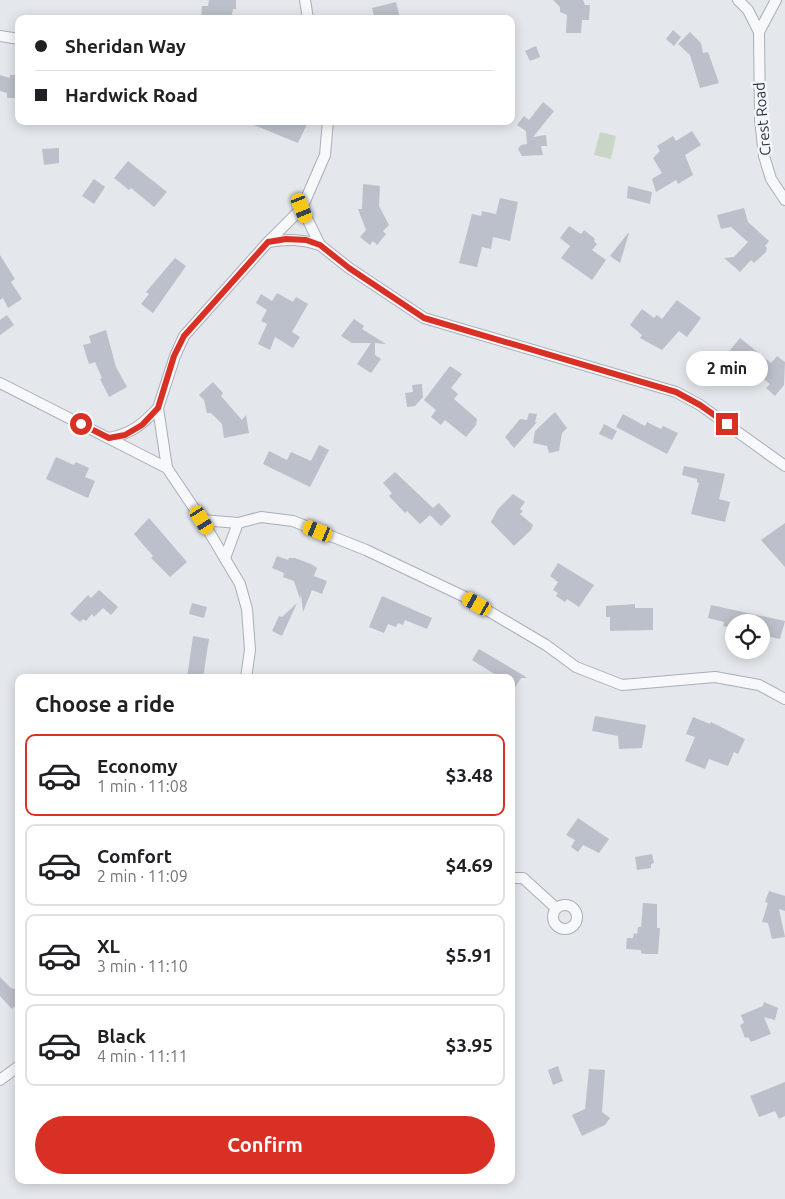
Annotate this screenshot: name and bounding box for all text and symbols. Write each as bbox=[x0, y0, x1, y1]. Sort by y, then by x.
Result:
text: Sheridan Way bbox=[65, 35, 186, 57]
street label: Crest Road bbox=[750, 82, 774, 156]
text: Hardwick Road bbox=[65, 84, 198, 106]
car bbox=[289, 191, 314, 225]
callout: 2 min bbox=[686, 352, 768, 386]
text: 2 min bbox=[707, 359, 747, 377]
route start bbox=[70, 413, 92, 435]
route end bbox=[716, 413, 738, 435]
car bbox=[187, 503, 216, 537]
car bbox=[301, 518, 334, 544]
car bbox=[460, 590, 493, 618]
map controls bbox=[725, 614, 770, 659]
button: locate bbox=[725, 614, 770, 659]
text: Choose a ride bbox=[35, 691, 175, 716]
icon: car bbox=[37, 753, 82, 798]
text: Economy bbox=[97, 755, 178, 777]
text: $3.48 bbox=[445, 764, 493, 786]
text: 1 min · 11:08 bbox=[97, 777, 188, 795]
icon: car bbox=[37, 843, 82, 888]
text: Comfort bbox=[97, 845, 172, 867]
text: $4.69 bbox=[445, 854, 493, 876]
text: 2 min · 11:09 bbox=[97, 867, 188, 885]
icon: car bbox=[37, 933, 82, 978]
text: XL bbox=[97, 935, 120, 957]
text: $5.91 bbox=[445, 944, 493, 966]
text: 3 min · 11:10 bbox=[97, 957, 188, 975]
icon: car bbox=[37, 1023, 82, 1068]
text: Black bbox=[97, 1025, 146, 1047]
text: $3.95 bbox=[445, 1034, 493, 1056]
text: 4 min · 11:11 bbox=[97, 1047, 188, 1065]
button: Confirm bbox=[35, 1116, 495, 1174]

